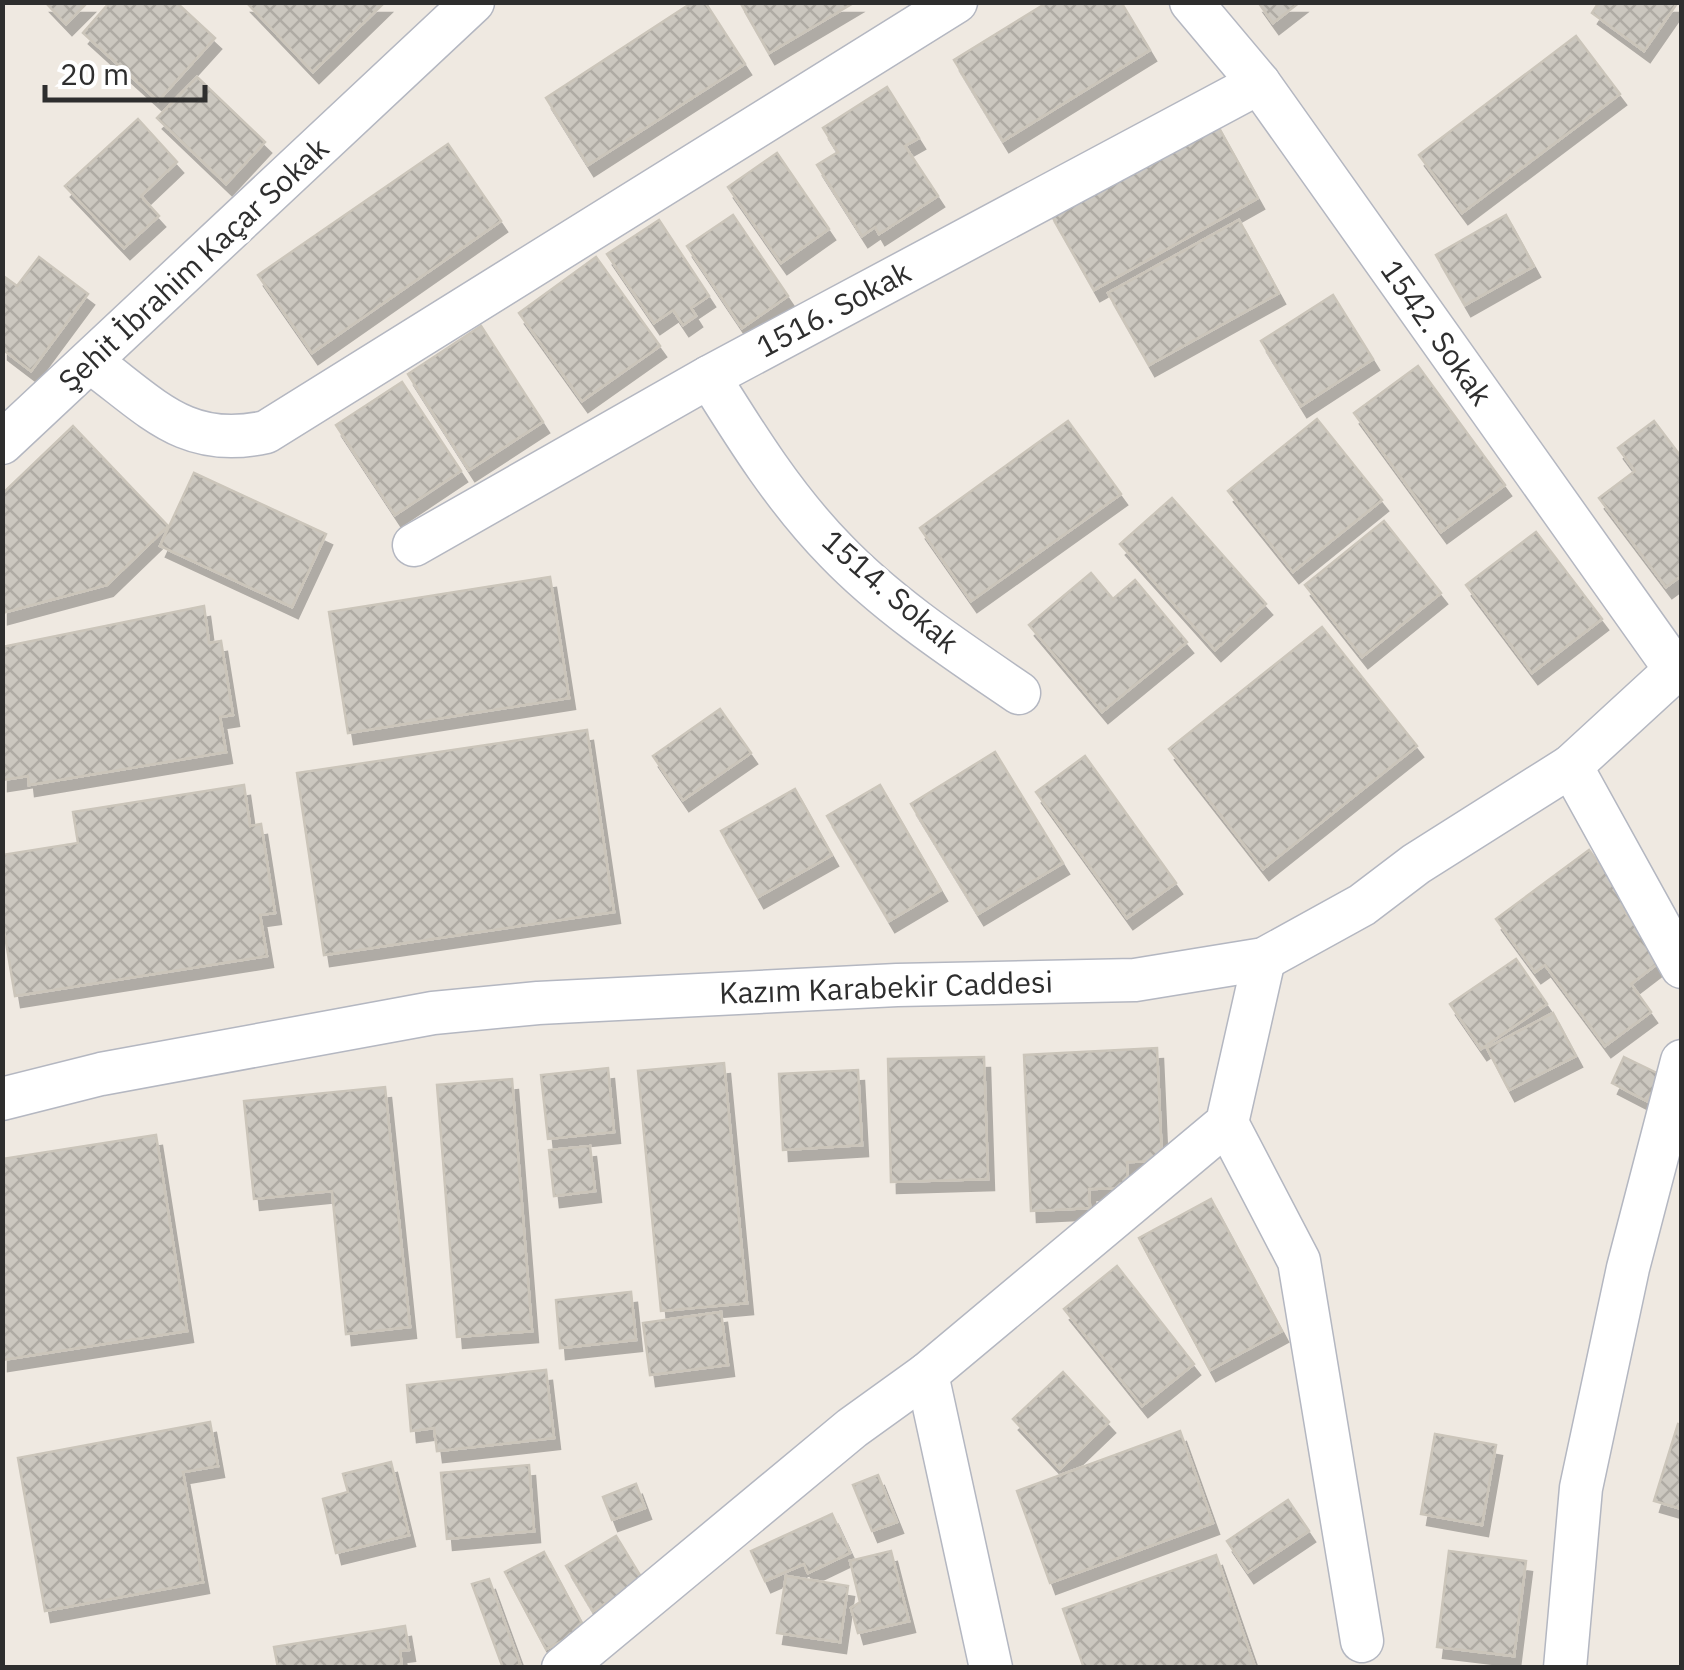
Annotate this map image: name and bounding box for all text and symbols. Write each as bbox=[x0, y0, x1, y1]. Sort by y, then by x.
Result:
scale bar bbox=[45, 40, 205, 102]
text: 20 m bbox=[60, 54, 129, 93]
street label: Şehit İbrahim Kaçar Sokak bbox=[50, 128, 336, 399]
street label: 1516. Sokak bbox=[750, 252, 917, 366]
street label: 1542. Sokak bbox=[1373, 252, 1502, 413]
street label: 1514. Sokak bbox=[814, 521, 968, 661]
street label: Kazım Karabekir Caddesi bbox=[718, 961, 1054, 1012]

